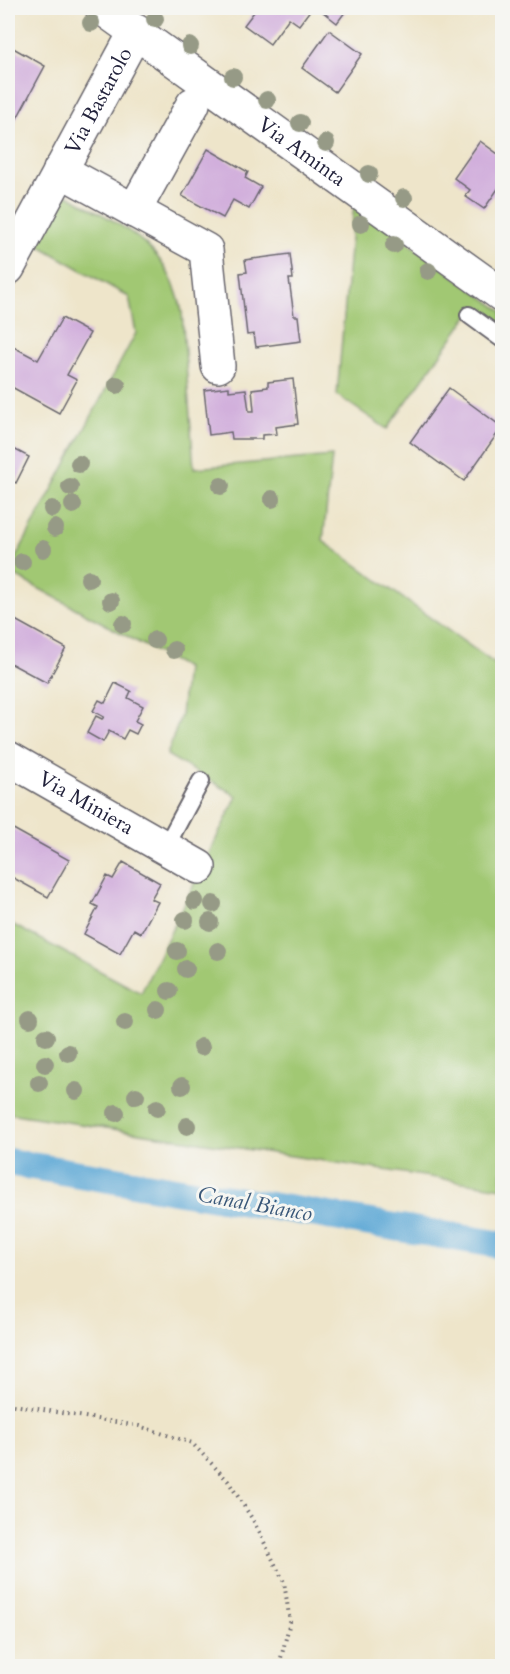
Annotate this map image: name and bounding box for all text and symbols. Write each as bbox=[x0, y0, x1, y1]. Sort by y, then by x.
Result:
street label: Via Bastarolo bbox=[58, 42, 139, 160]
street label: Via Aminta bbox=[252, 110, 352, 193]
street label: Via Miniera bbox=[33, 764, 139, 841]
water label: Canal Bianco bbox=[195, 1179, 315, 1229]

